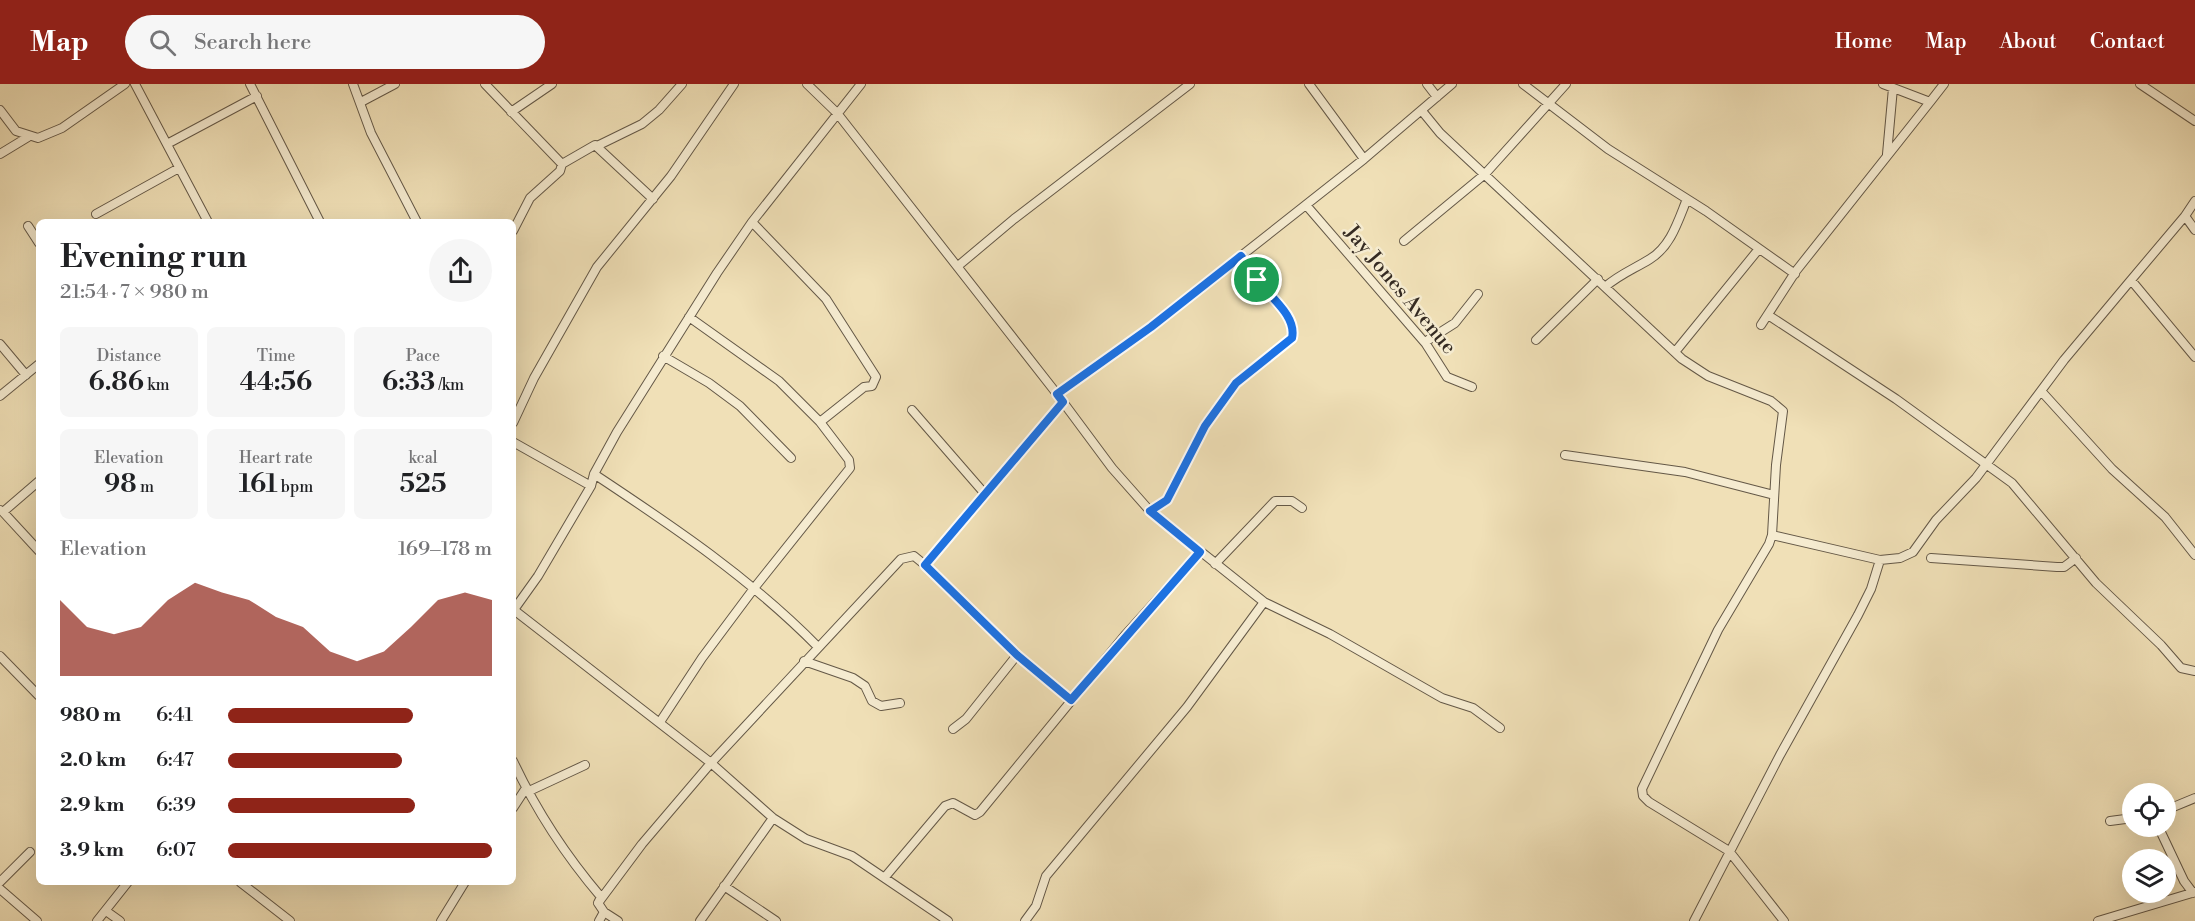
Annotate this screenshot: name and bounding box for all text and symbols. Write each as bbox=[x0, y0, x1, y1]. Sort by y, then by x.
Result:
search box bbox=[125, 15, 545, 69]
text: Map bbox=[30, 25, 89, 60]
icon: search bbox=[146, 26, 179, 59]
text: Search here bbox=[194, 29, 311, 56]
text: Home bbox=[1835, 29, 1892, 55]
text: Map bbox=[1925, 29, 1967, 55]
text: About bbox=[2000, 29, 2057, 55]
text: Contact bbox=[2090, 29, 2165, 55]
street label: Jay Jones Avenue bbox=[1338, 219, 1462, 360]
text: Evening run bbox=[60, 237, 247, 278]
button: share bbox=[429, 239, 492, 302]
pin bbox=[1231, 254, 1282, 305]
icon: arrive bbox=[1240, 263, 1273, 296]
text: 21:54 · 7 × 980 m bbox=[60, 280, 209, 305]
text: Distance bbox=[97, 346, 161, 366]
text: Time bbox=[257, 346, 295, 366]
text: Pace bbox=[406, 346, 440, 366]
text: 6.86 bbox=[88, 366, 144, 398]
text: 44:56 bbox=[240, 366, 312, 398]
text: 6:33 bbox=[382, 366, 435, 398]
text: km bbox=[144, 375, 170, 395]
text: /km bbox=[435, 375, 464, 395]
text: Elevation bbox=[94, 448, 164, 468]
text: Heart rate bbox=[239, 448, 313, 468]
text: kcal bbox=[408, 448, 438, 468]
text: 98 bbox=[104, 468, 137, 500]
text: 161 bbox=[239, 468, 277, 500]
text: 525 bbox=[400, 468, 446, 500]
text: m bbox=[137, 477, 154, 497]
text: bpm bbox=[277, 477, 313, 497]
text: Elevation bbox=[60, 537, 147, 562]
text: 169–178 m bbox=[398, 537, 492, 562]
text: 980 m bbox=[60, 703, 121, 728]
text: 6:41 bbox=[156, 703, 193, 728]
text: 2.0 km bbox=[60, 748, 126, 773]
text: 6:47 bbox=[156, 748, 194, 773]
map controls bbox=[2122, 783, 2176, 903]
button: locate bbox=[2122, 783, 2176, 837]
text: 2.9 km bbox=[60, 793, 124, 818]
text: 6:39 bbox=[156, 793, 196, 818]
text: 3.9 km bbox=[60, 838, 124, 863]
text: 6:07 bbox=[156, 838, 196, 863]
button: layers bbox=[2122, 849, 2176, 903]

